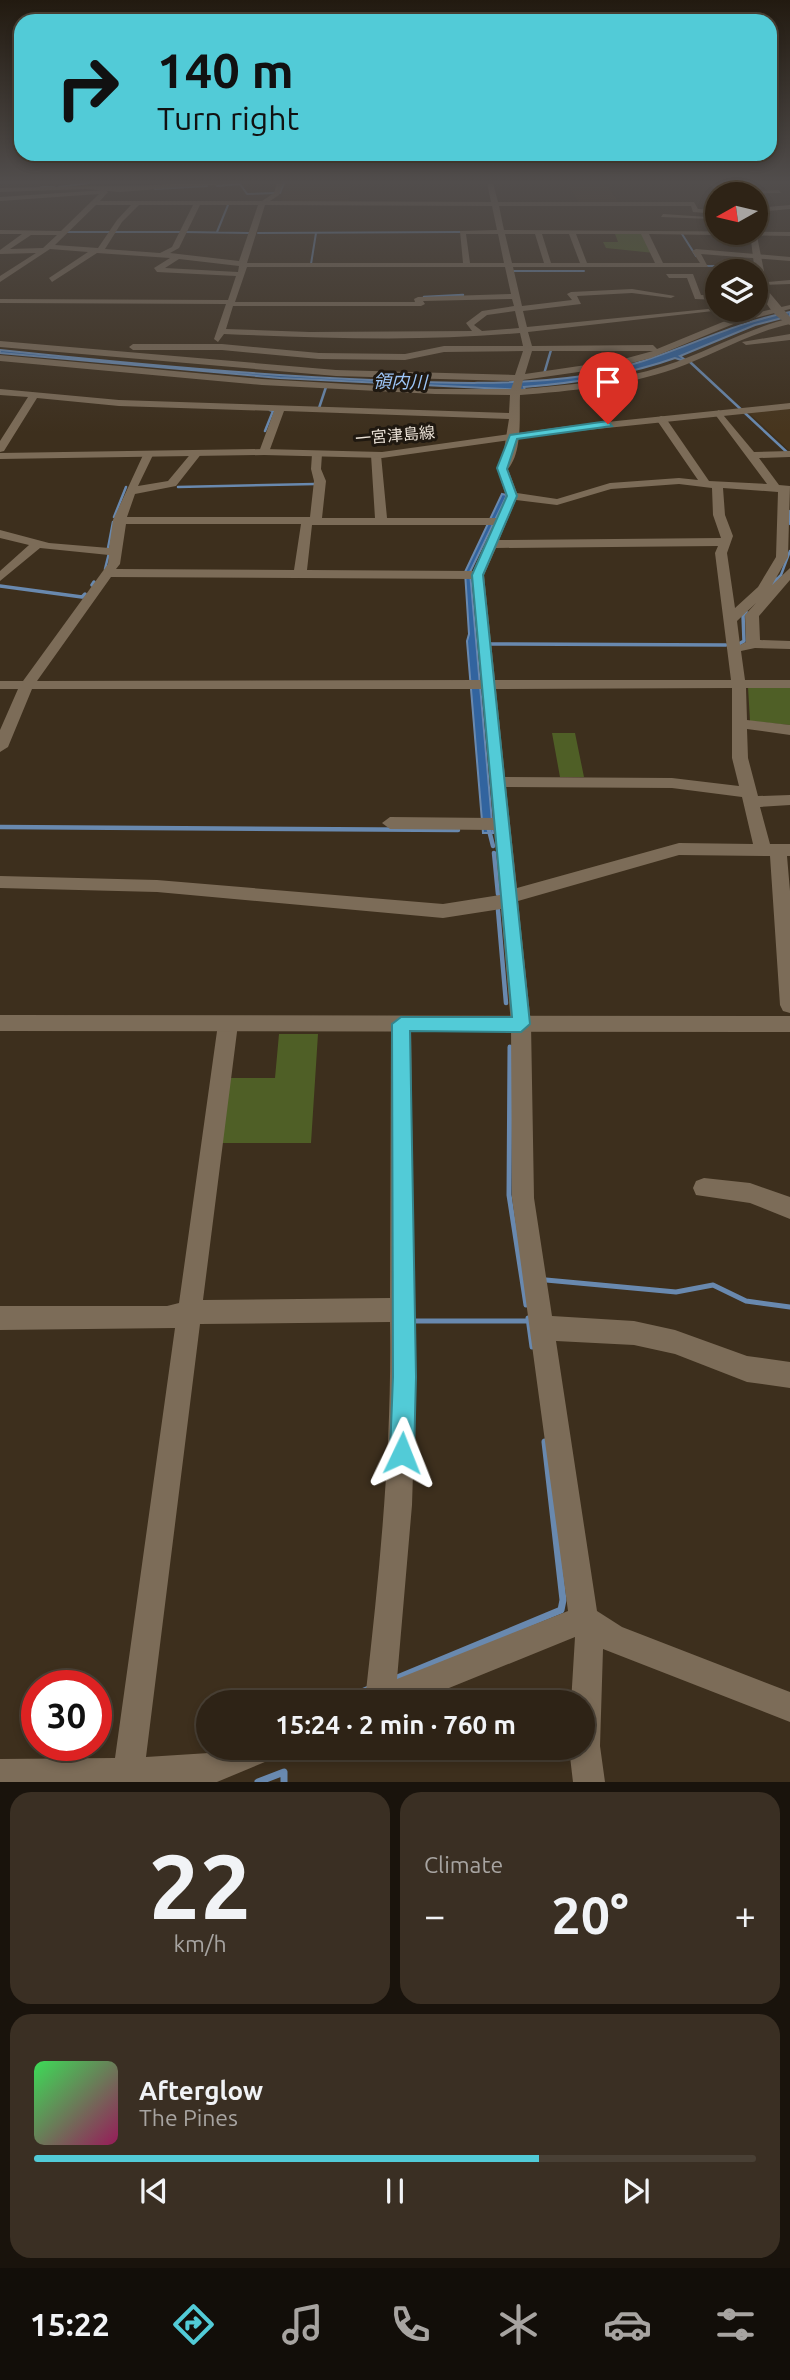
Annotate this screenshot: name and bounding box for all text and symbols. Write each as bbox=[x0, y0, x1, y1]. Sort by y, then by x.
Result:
icon: right bbox=[42, 42, 133, 133]
text: 140 m bbox=[157, 42, 294, 97]
text: Turn right bbox=[157, 100, 299, 136]
north arrow bbox=[705, 182, 768, 245]
map controls bbox=[705, 182, 768, 322]
button: layers bbox=[705, 259, 768, 322]
pin bbox=[578, 352, 638, 424]
icon: arrive bbox=[589, 363, 627, 401]
water label: 領内川 bbox=[373, 371, 429, 392]
street label: 一宮津島線 bbox=[354, 423, 436, 447]
position arrow bbox=[365, 1416, 439, 1490]
speed limit sign: 30 bbox=[21, 1670, 112, 1761]
text: 15:24 · 2 min · 760 m bbox=[275, 1710, 516, 1739]
text: 22 bbox=[149, 1834, 251, 1936]
text: Climate bbox=[424, 1852, 503, 1877]
text: 20° bbox=[551, 1886, 629, 1944]
text: − bbox=[424, 1894, 445, 1936]
text: + bbox=[735, 1894, 756, 1936]
text: km/h bbox=[173, 1931, 227, 1956]
text: Afterglow bbox=[139, 2076, 263, 2105]
text: The Pines bbox=[139, 2105, 238, 2130]
icon: previous bbox=[135, 2172, 173, 2210]
icon: pause bbox=[376, 2172, 414, 2210]
icon: next bbox=[617, 2172, 655, 2210]
icon: directions bbox=[169, 2300, 218, 2349]
icon: music bbox=[278, 2300, 327, 2349]
icon: phone bbox=[386, 2300, 435, 2349]
icon: climate bbox=[494, 2300, 543, 2349]
icon: car bbox=[603, 2300, 652, 2349]
icon: filters bbox=[711, 2300, 760, 2349]
text: 15:22 bbox=[30, 2306, 110, 2342]

